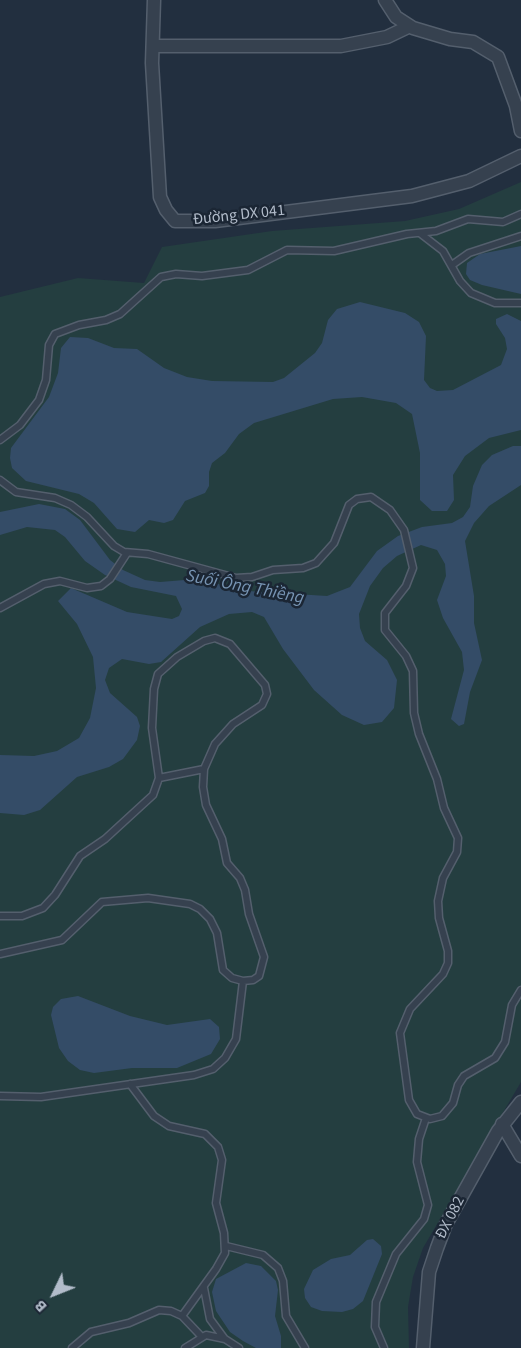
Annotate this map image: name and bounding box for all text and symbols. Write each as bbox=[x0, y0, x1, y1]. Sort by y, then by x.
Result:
street label: Đường DX 041 bbox=[192, 202, 286, 230]
water label: Suối Ông Thiềng bbox=[184, 566, 306, 610]
street label: ĐX 082 bbox=[432, 1194, 470, 1242]
north arrow bbox=[24, 1264, 84, 1324]
text: B bbox=[29, 1295, 52, 1317]

